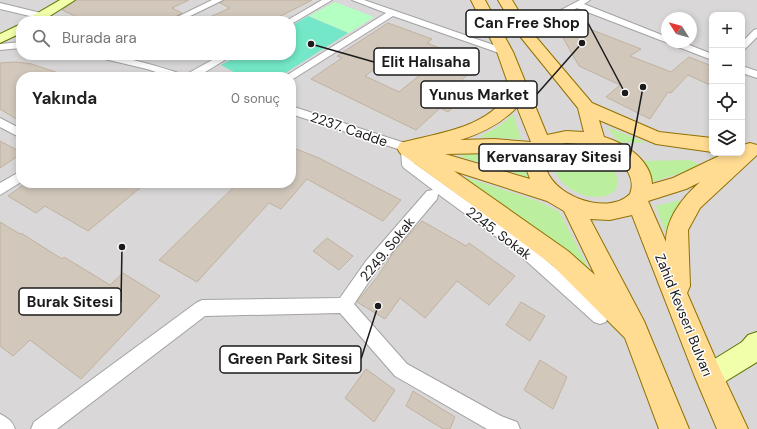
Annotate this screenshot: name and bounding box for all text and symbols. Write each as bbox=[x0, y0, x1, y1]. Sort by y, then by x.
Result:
callout: Can Free Shop bbox=[466, 10, 588, 37]
north arrow bbox=[661, 12, 697, 48]
map controls bbox=[709, 12, 745, 156]
button: + bbox=[709, 12, 745, 48]
text: Can Free Shop bbox=[474, 13, 580, 33]
search box bbox=[16, 16, 296, 60]
icon: search bbox=[30, 27, 52, 49]
text: Burada ara bbox=[62, 28, 137, 48]
callout: Elit Halısaha bbox=[374, 48, 479, 75]
button: − bbox=[709, 48, 745, 84]
text: Elit Halısaha bbox=[381, 52, 471, 72]
callout: Yunus Market bbox=[421, 81, 537, 108]
button: locate bbox=[709, 84, 745, 120]
text: Yunus Market bbox=[429, 85, 529, 105]
text: Yakında bbox=[32, 87, 97, 109]
text: 0 sonuç bbox=[231, 90, 280, 107]
street label: 2237. Cadde bbox=[308, 107, 390, 151]
button: layers bbox=[709, 120, 745, 156]
callout: Kervansaray Sitesi bbox=[479, 144, 630, 171]
text: Kervansaray Sitesi bbox=[487, 147, 621, 167]
street label: 2245. Sokak bbox=[463, 202, 535, 264]
street label: 2249. Sokak bbox=[356, 213, 418, 285]
street label: Zahid Kevseri Bulvarı bbox=[651, 251, 717, 379]
callout: Burak Sitesi bbox=[19, 288, 121, 315]
text: Burak Sitesi bbox=[27, 292, 113, 312]
callout: Green Park Sitesi bbox=[220, 346, 361, 373]
text: Green Park Sitesi bbox=[228, 349, 352, 369]

